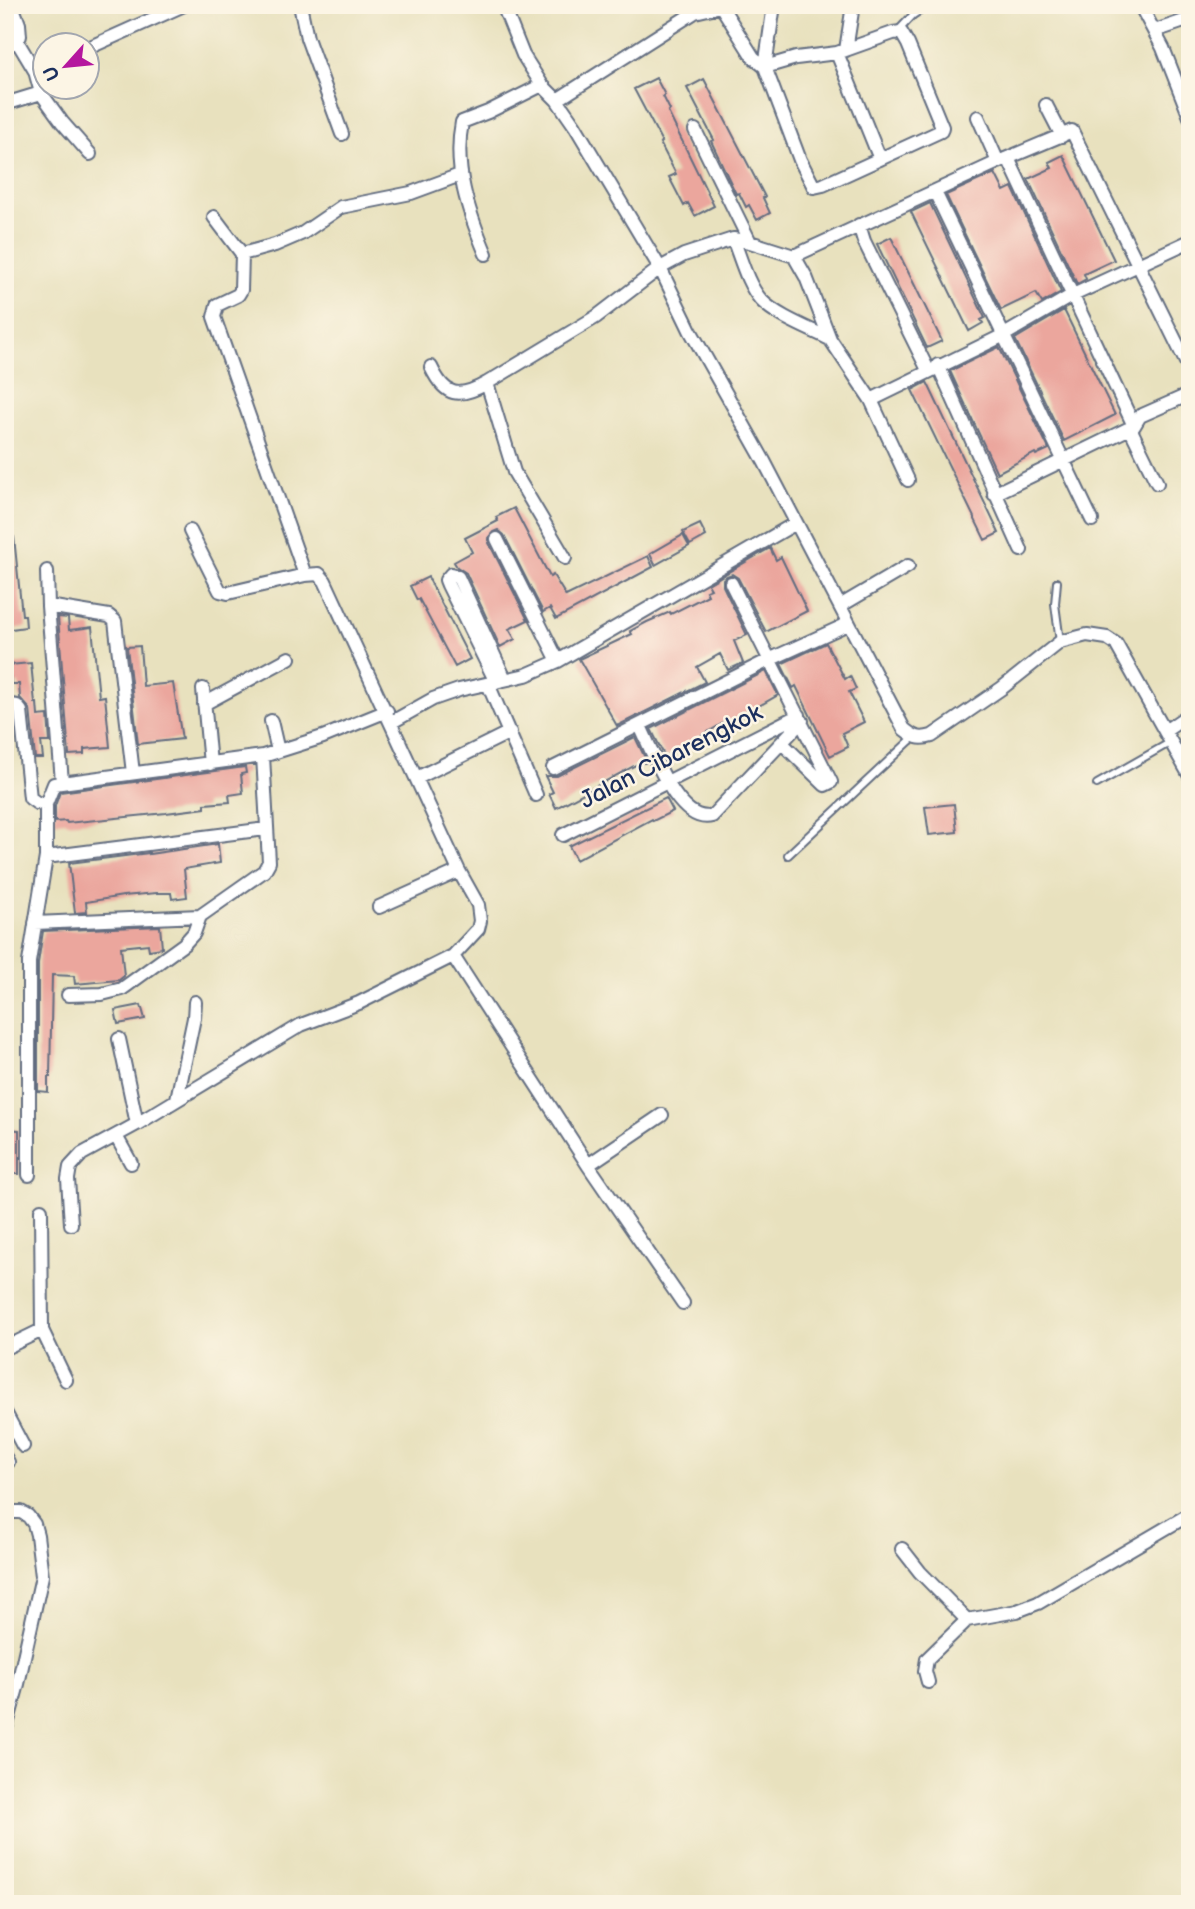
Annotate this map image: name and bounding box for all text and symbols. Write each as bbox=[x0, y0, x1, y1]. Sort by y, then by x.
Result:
north arrow bbox=[32, 32, 102, 102]
text: U bbox=[39, 62, 66, 84]
street label: Jalan Cibarengkok bbox=[575, 698, 767, 815]

